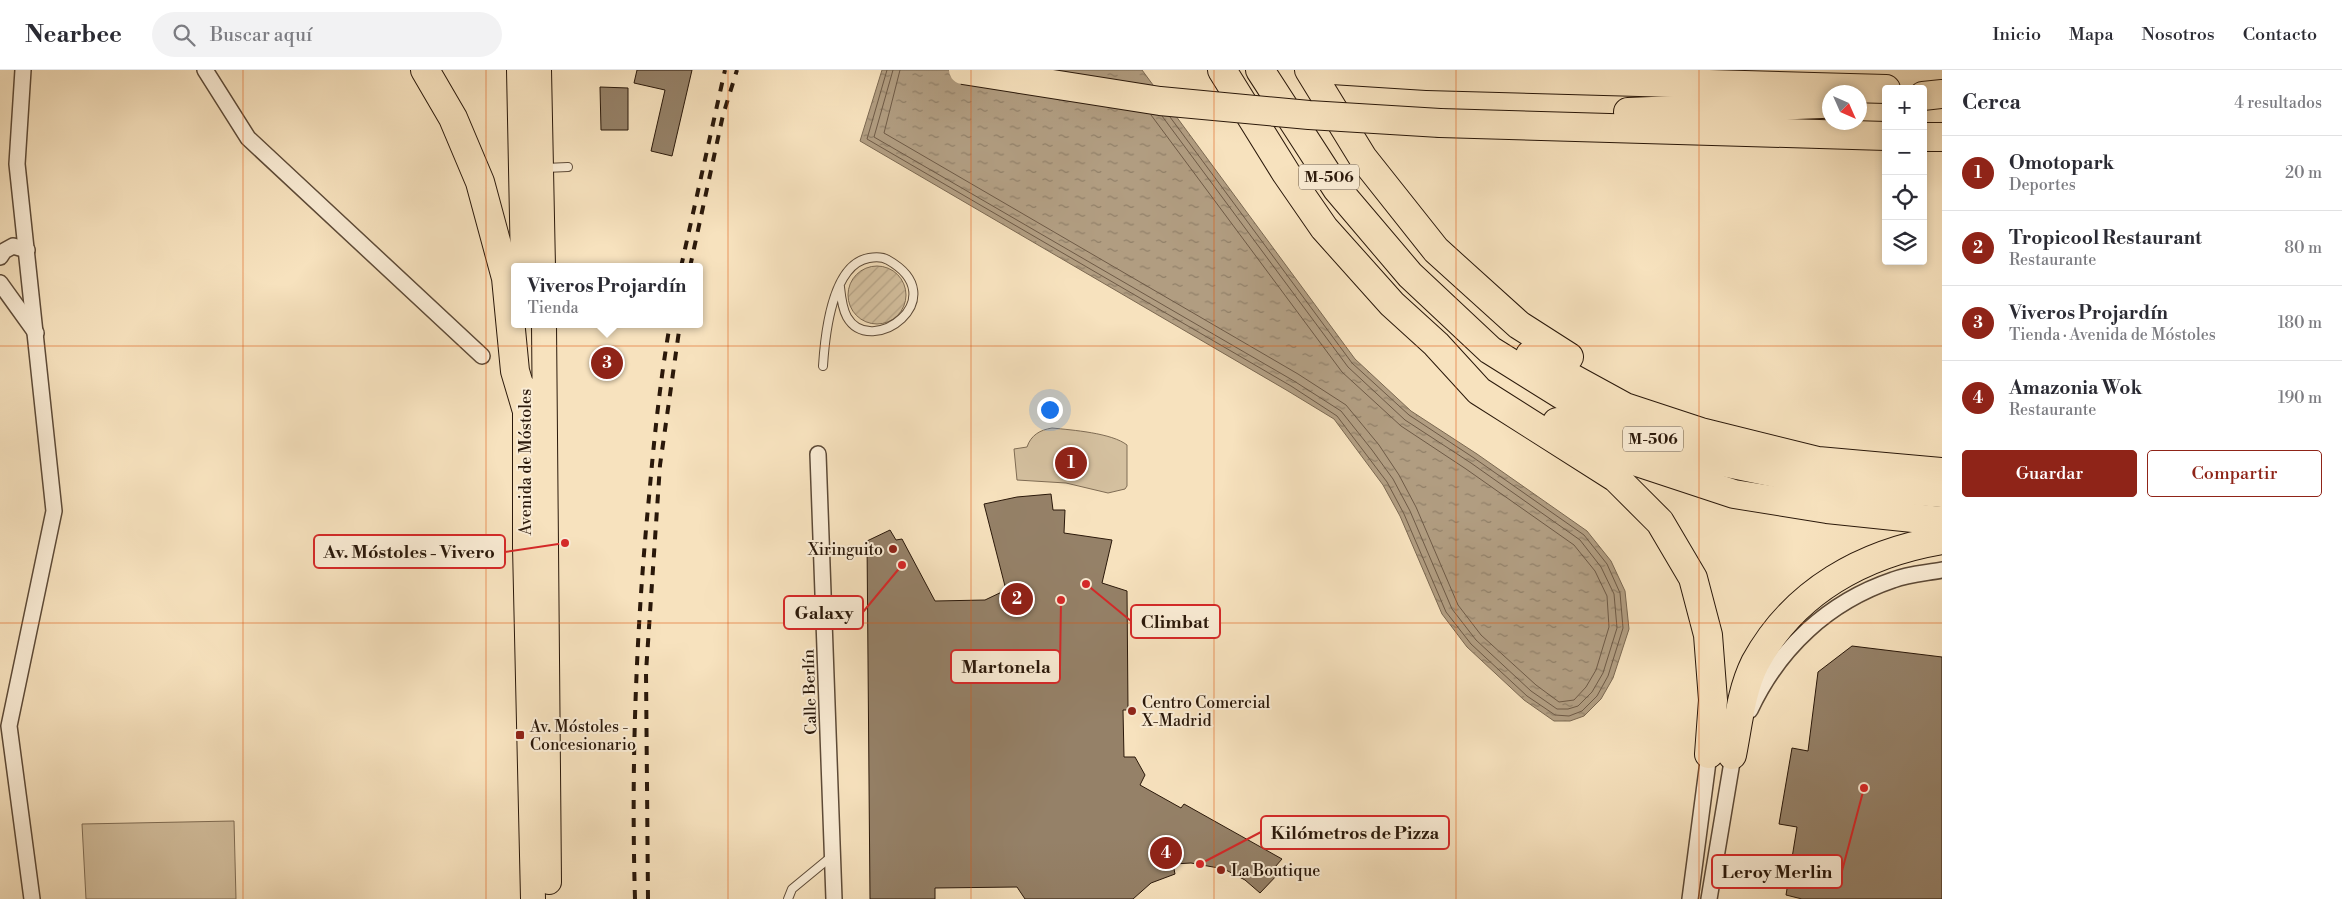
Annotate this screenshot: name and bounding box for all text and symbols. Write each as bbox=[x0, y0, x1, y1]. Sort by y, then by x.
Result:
search box bbox=[152, 12, 502, 57]
text: Nearbee bbox=[25, 20, 122, 50]
icon: search bbox=[170, 21, 198, 49]
text: Buscar aquí bbox=[210, 23, 312, 47]
text: Inicio bbox=[1992, 23, 2041, 46]
text: Mapa bbox=[2069, 23, 2114, 46]
text: Nosotros bbox=[2142, 23, 2215, 46]
text: Contacto bbox=[2243, 23, 2317, 46]
north arrow bbox=[1822, 85, 1867, 130]
map controls bbox=[1882, 85, 1927, 265]
button: + bbox=[1882, 85, 1927, 130]
text: Cerca bbox=[1962, 90, 2021, 116]
text: 4 resultados bbox=[2234, 93, 2322, 113]
button: − bbox=[1882, 130, 1927, 175]
text: Omotopark bbox=[2009, 151, 2114, 175]
text: 1 bbox=[1974, 163, 1982, 183]
text: 20 m bbox=[2285, 163, 2322, 183]
road number: M-506 bbox=[1299, 164, 1359, 190]
button: locate bbox=[1882, 175, 1927, 220]
text: Deportes bbox=[2009, 175, 2076, 195]
button: layers bbox=[1882, 220, 1927, 265]
text: Tropicool Restaurant bbox=[2009, 226, 2202, 250]
text: 2 bbox=[1973, 238, 1983, 258]
text: 80 m bbox=[2284, 238, 2322, 258]
text: Restaurante bbox=[2009, 250, 2096, 270]
popup bbox=[511, 263, 703, 328]
text: Viveros Projardín bbox=[527, 274, 687, 298]
text: Tienda bbox=[527, 298, 579, 318]
text: Viveros Projardín bbox=[2009, 301, 2168, 325]
text: 3 bbox=[1973, 313, 1983, 333]
text: 180 m bbox=[2278, 313, 2322, 333]
text: Tienda · Avenida de Móstoles bbox=[2009, 325, 2216, 345]
pin: 3 bbox=[591, 344, 623, 382]
text: Amazonia Wok bbox=[2009, 376, 2142, 400]
text: 4 bbox=[1973, 388, 1983, 408]
text: 190 m bbox=[2278, 388, 2322, 408]
street label: Avenida de Móstoles bbox=[516, 389, 536, 536]
your location bbox=[1037, 397, 1063, 423]
text: Restaurante bbox=[2009, 400, 2096, 420]
road number: M-506 bbox=[1623, 426, 1683, 452]
pin: 1 bbox=[1055, 444, 1087, 482]
button: Guardar bbox=[1962, 450, 2137, 497]
button: Compartir bbox=[2147, 450, 2322, 497]
callout: Av. Móstoles - Vivero bbox=[314, 535, 505, 568]
place label: Xiringuito bbox=[807, 540, 883, 560]
text: Av. Móstoles - Vivero bbox=[322, 541, 495, 564]
marker: Xiringuito bbox=[887, 543, 899, 555]
pin: 2 bbox=[1001, 580, 1033, 618]
callout: Galaxy bbox=[784, 596, 863, 629]
text: Galaxy bbox=[794, 602, 854, 625]
callout: Climbat bbox=[1131, 605, 1220, 638]
text: Climbat bbox=[1141, 611, 1210, 634]
street label: Calle Berlín bbox=[798, 648, 821, 735]
callout: Martonela bbox=[951, 650, 1060, 683]
text: Martonela bbox=[961, 656, 1051, 679]
place label: Centro Comercial X-Madrid bbox=[1141, 693, 1271, 731]
marker: Centro Comercial X-Madrid bbox=[1126, 705, 1138, 717]
place label: Av. Móstoles - Concesionario bbox=[529, 717, 636, 755]
marker: Av. Móstoles - Concesionario bbox=[514, 729, 526, 741]
callout: Kilómetros de Pizza bbox=[1261, 816, 1449, 849]
text: Kilómetros de Pizza bbox=[1271, 822, 1440, 845]
pin: 4 bbox=[1150, 834, 1182, 872]
callout: Leroy Merlin bbox=[1712, 855, 1842, 888]
place label: La Boutique bbox=[1231, 861, 1320, 881]
text: Leroy Merlin bbox=[1722, 861, 1832, 884]
marker: La Boutique bbox=[1215, 864, 1227, 876]

